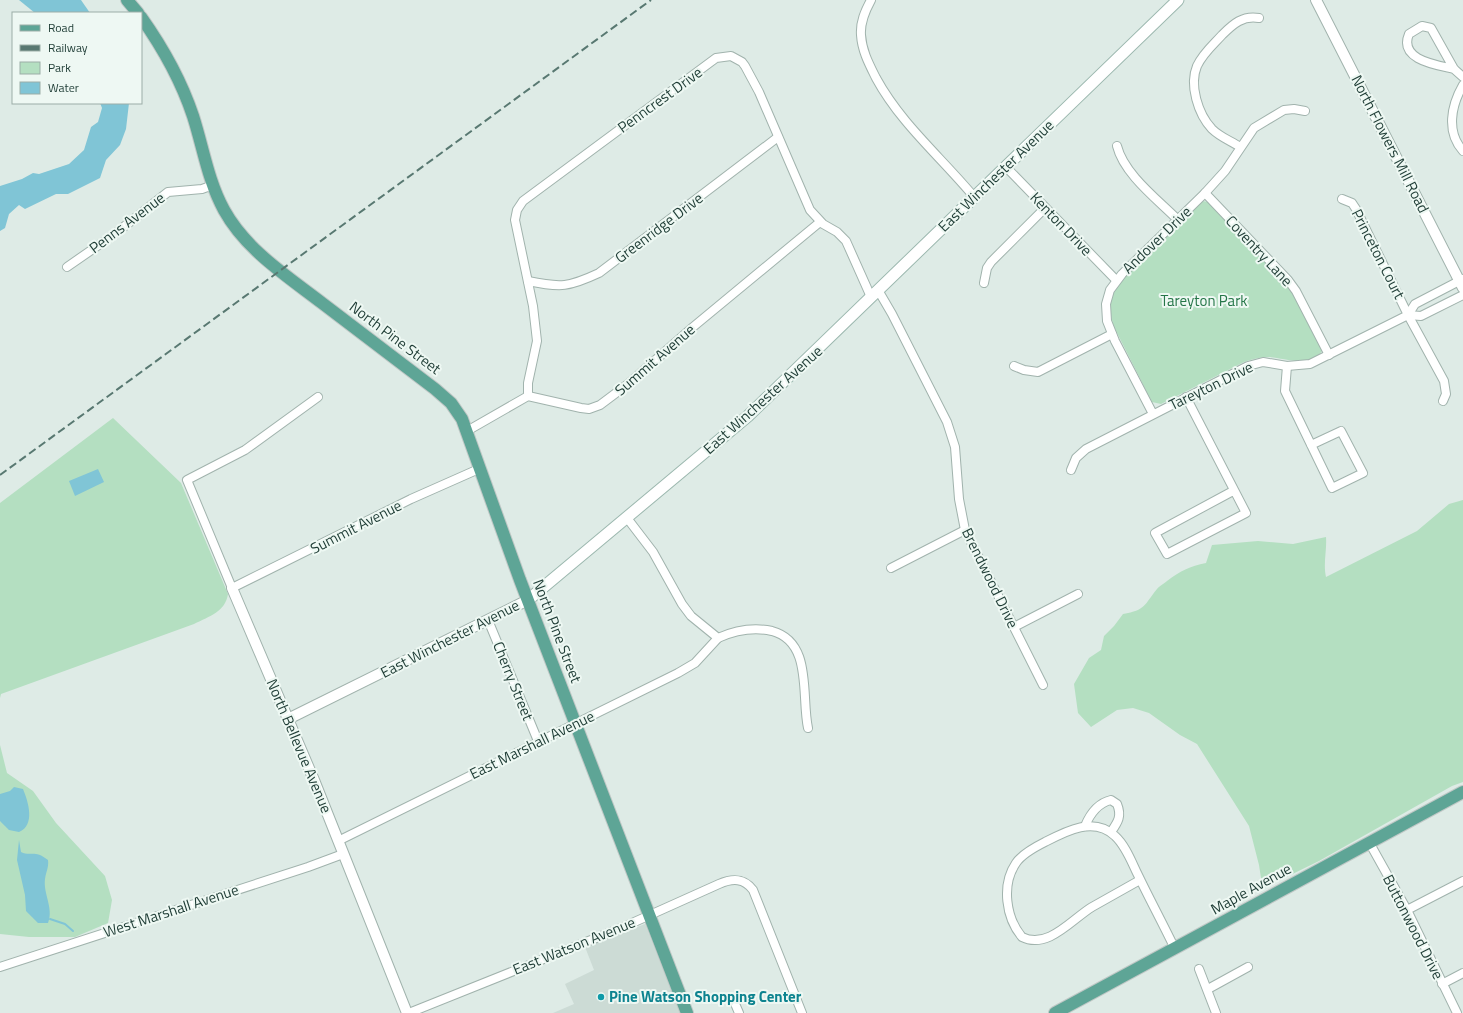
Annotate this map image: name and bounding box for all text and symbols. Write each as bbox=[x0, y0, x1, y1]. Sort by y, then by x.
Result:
legend bbox=[12, 12, 142, 104]
text: Road bbox=[48, 18, 74, 37]
text: Railway bbox=[48, 38, 88, 57]
text: Park bbox=[48, 58, 71, 77]
street label: Penncrest Drive bbox=[612, 61, 707, 138]
street label: North Flowers Mill Road bbox=[1346, 71, 1435, 217]
text: Water bbox=[48, 78, 79, 97]
street label: East Winchester Avenue bbox=[932, 114, 1059, 237]
street label: Penns Avenue bbox=[84, 186, 169, 259]
street label: Kenton Drive bbox=[1025, 186, 1098, 261]
street label: Greenridge Drive bbox=[610, 187, 708, 268]
street label: Andover Drive bbox=[1117, 201, 1197, 279]
street label: Princeton Court bbox=[1346, 205, 1411, 303]
street label: Coventry Lane bbox=[1220, 210, 1298, 291]
park label: Tareyton Park bbox=[1160, 289, 1248, 312]
street label: North Pine Street bbox=[345, 295, 447, 380]
street label: Summit Avenue bbox=[609, 318, 700, 401]
street label: East Winchester Avenue bbox=[698, 340, 827, 459]
street label: Tareyton Drive bbox=[1165, 355, 1257, 416]
street label: Summit Avenue bbox=[306, 494, 406, 559]
street label: Brendwood Drive bbox=[956, 524, 1025, 632]
street label: North Pine Street bbox=[527, 576, 588, 687]
street label: East Winchester Avenue bbox=[376, 593, 523, 684]
street label: Cherry Street bbox=[487, 638, 540, 724]
street label: North Bellevue Avenue bbox=[261, 675, 338, 817]
street label: East Marshall Avenue bbox=[465, 704, 598, 785]
street label: Maple Avenue bbox=[1206, 857, 1295, 920]
street label: Buttonwood Drive bbox=[1377, 870, 1450, 983]
street label: West Marshall Avenue bbox=[100, 878, 242, 943]
street label: East Watson Avenue bbox=[509, 910, 639, 981]
place label: Pine Watson Shopping Center bbox=[609, 985, 802, 1008]
marker: Pine Watson Shopping Center bbox=[596, 992, 606, 1002]

